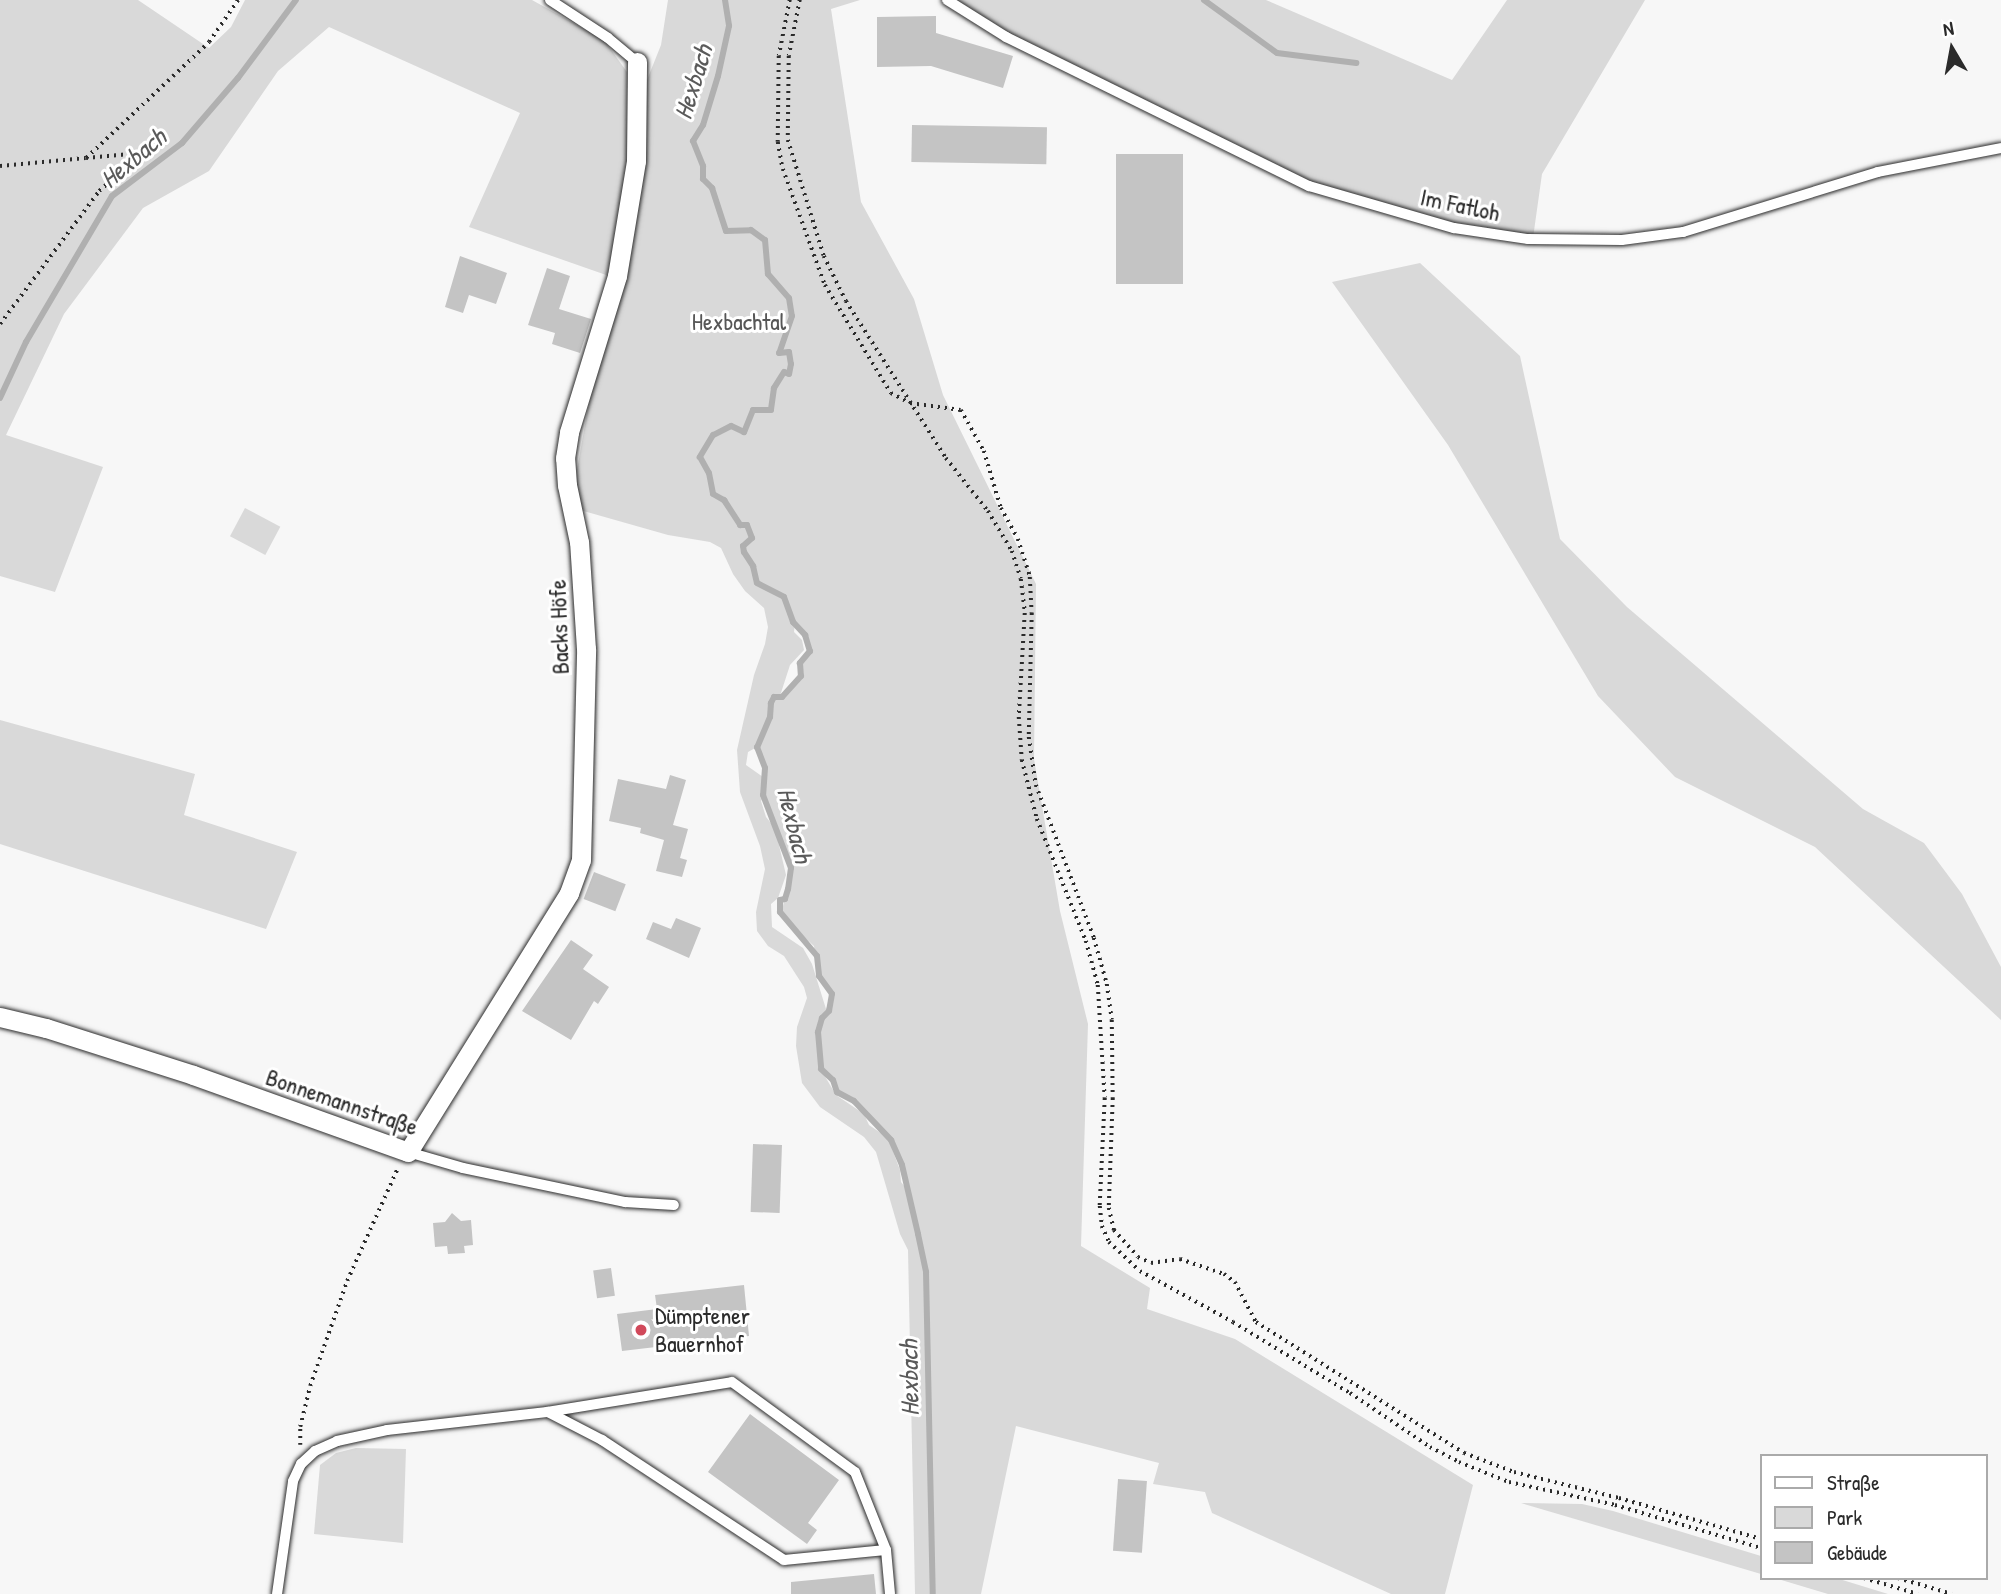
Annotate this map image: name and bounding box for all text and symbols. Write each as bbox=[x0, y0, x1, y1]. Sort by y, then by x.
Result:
north arrow bbox=[1917, 14, 1987, 84]
text: N bbox=[1941, 15, 1956, 42]
water label: Hexbach bbox=[667, 41, 719, 123]
water label: Hexbach bbox=[94, 122, 172, 194]
street label: Im Fatloh bbox=[1418, 183, 1502, 227]
park label: Hexbachtal bbox=[692, 308, 786, 336]
street label: Backs Höfe bbox=[543, 579, 575, 675]
water label: Hexbach bbox=[771, 784, 819, 866]
street label: Bonnemannstraße bbox=[262, 1063, 422, 1141]
place label: Dümptener Bauernhof bbox=[655, 1302, 750, 1358]
marker: Dümptener Bauernhof bbox=[633, 1322, 649, 1338]
water label: Hexbach bbox=[893, 1340, 925, 1416]
legend bbox=[1759, 1454, 1987, 1580]
text: Straße bbox=[1827, 1468, 1880, 1497]
text: Park bbox=[1827, 1503, 1862, 1532]
text: Gebäude bbox=[1827, 1538, 1887, 1567]

